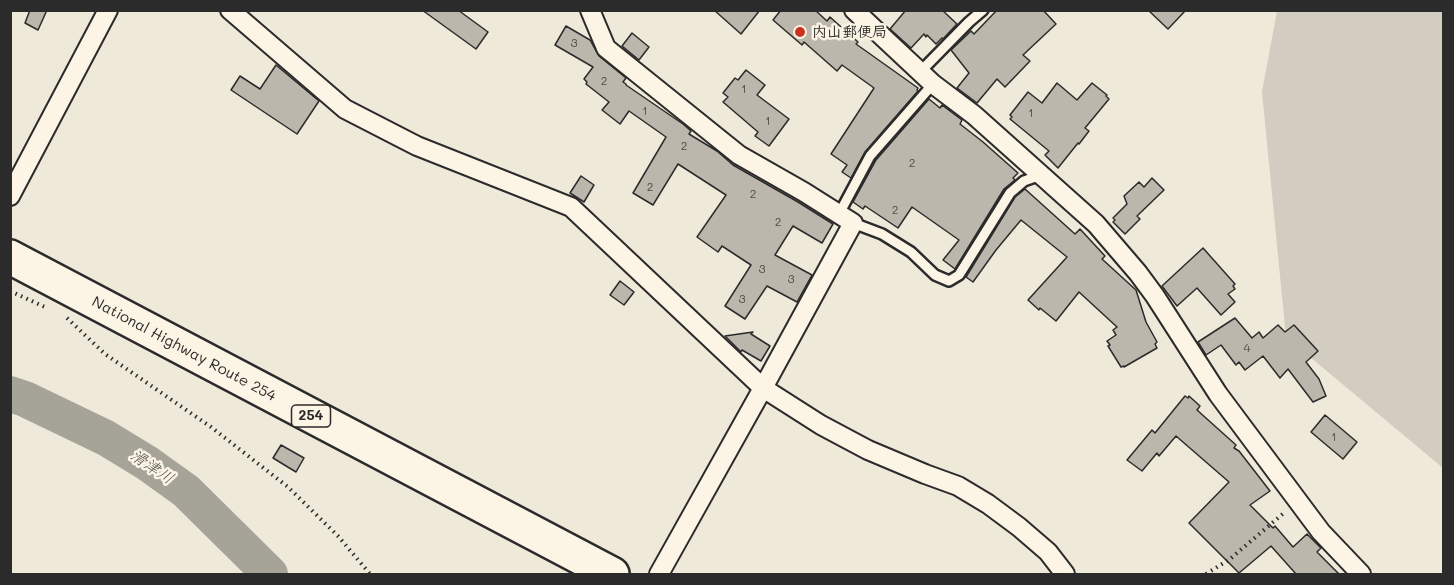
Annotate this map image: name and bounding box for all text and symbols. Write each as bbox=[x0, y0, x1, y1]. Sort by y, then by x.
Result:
place label: 内山郵便局 bbox=[812, 23, 887, 41]
marker: 内山郵便局 bbox=[793, 25, 807, 39]
house number: 3 bbox=[570, 36, 578, 50]
house number: 2 bbox=[601, 74, 607, 88]
house number: 1 bbox=[741, 82, 747, 96]
house number: 1 bbox=[642, 104, 648, 118]
house number: 1 bbox=[1028, 106, 1034, 120]
house number: 1 bbox=[765, 114, 771, 128]
house number: 2 bbox=[681, 139, 687, 153]
house number: 2 bbox=[909, 156, 915, 170]
house number: 2 bbox=[647, 180, 653, 194]
house number: 2 bbox=[750, 187, 756, 201]
house number: 2 bbox=[892, 203, 898, 217]
house number: 2 bbox=[775, 215, 781, 229]
house number: 3 bbox=[758, 262, 766, 276]
house number: 3 bbox=[787, 272, 795, 286]
house number: 3 bbox=[738, 292, 746, 306]
street label: National Highway Route 254 bbox=[89, 293, 279, 405]
house number: 4 bbox=[1243, 341, 1251, 355]
road number: 254 bbox=[292, 405, 330, 427]
house number: 1 bbox=[1331, 430, 1337, 444]
water label: 滑津川 bbox=[127, 446, 177, 488]

